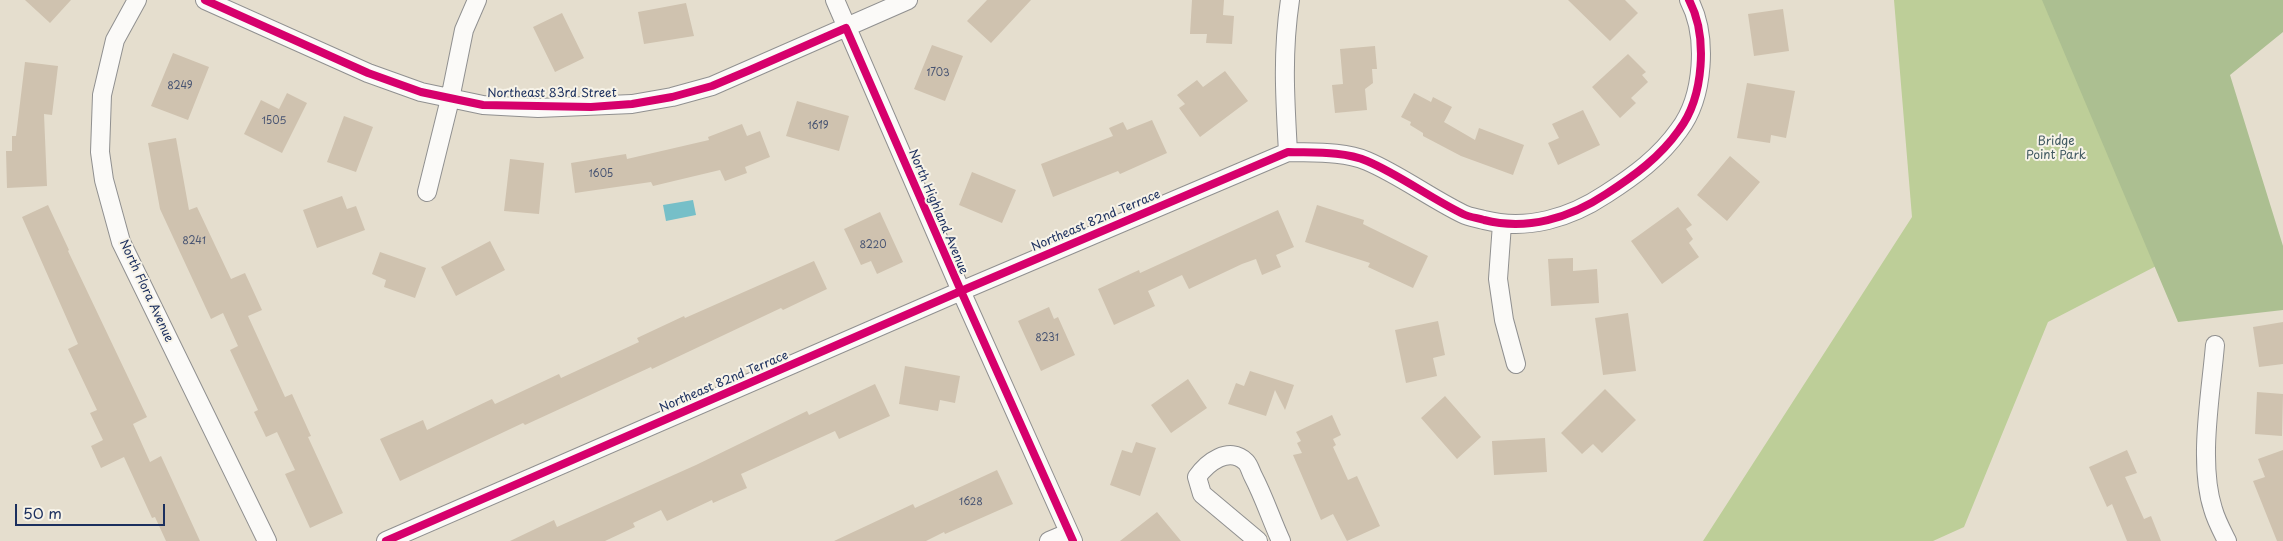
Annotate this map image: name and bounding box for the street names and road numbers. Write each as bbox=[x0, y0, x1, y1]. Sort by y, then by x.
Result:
street label: Northeast 83rd Street bbox=[487, 87, 617, 101]
street label: North Highland Avenue bbox=[905, 147, 971, 277]
street label: Northeast 82nd Terrace bbox=[1029, 187, 1163, 255]
street label: North Flora Avenue bbox=[116, 237, 176, 345]
street label: Northeast 82nd Terrace bbox=[657, 348, 791, 416]

